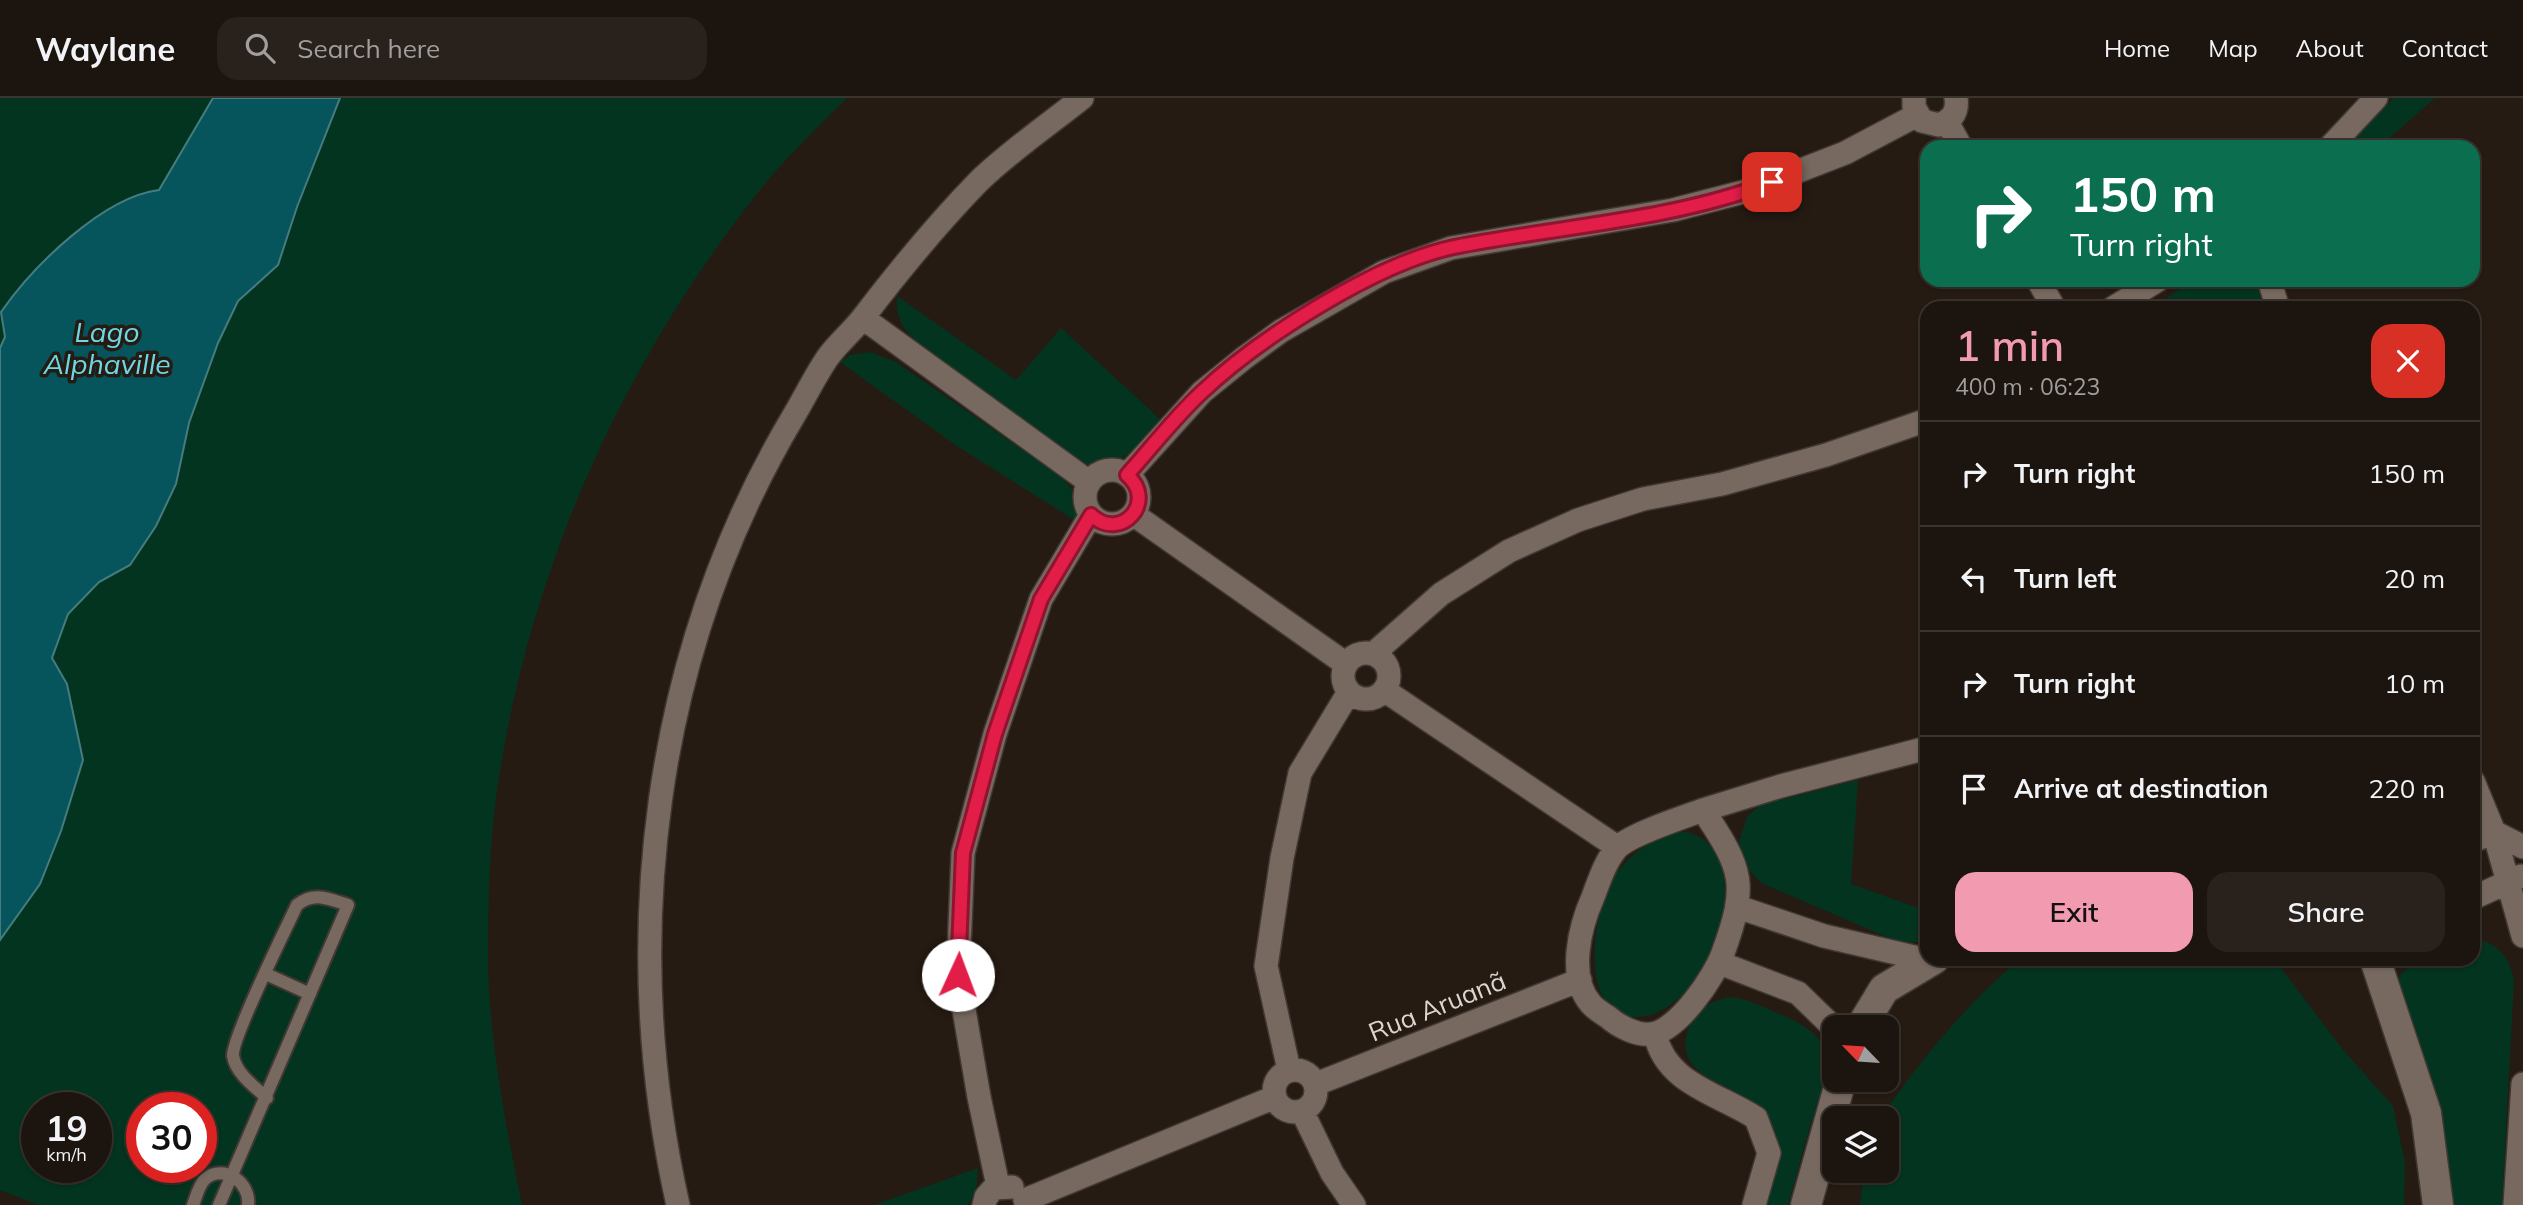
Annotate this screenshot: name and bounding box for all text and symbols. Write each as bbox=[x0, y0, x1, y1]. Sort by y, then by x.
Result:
search box bbox=[217, 17, 707, 80]
text: Waylane bbox=[35, 28, 175, 69]
icon: search bbox=[241, 29, 279, 67]
text: Search here bbox=[297, 32, 440, 65]
text: Home bbox=[2104, 33, 2170, 63]
text: Map bbox=[2208, 33, 2258, 63]
text: About bbox=[2296, 33, 2364, 63]
text: Contact bbox=[2402, 33, 2488, 63]
pin bbox=[1742, 152, 1802, 212]
icon: arrive bbox=[1753, 163, 1791, 201]
text: 150 m bbox=[2070, 163, 2216, 224]
icon: right bbox=[1955, 168, 2046, 259]
text: Turn right bbox=[2070, 224, 2213, 264]
water label: Lago Alphaville bbox=[42, 314, 171, 381]
text: 1 min bbox=[1955, 319, 2064, 372]
button: close bbox=[2371, 324, 2445, 398]
text: 400 m · 06:23 bbox=[1955, 372, 2100, 401]
icon: right bbox=[1955, 455, 1993, 493]
text: Turn right bbox=[2014, 457, 2135, 490]
text: 150 m bbox=[2369, 457, 2445, 490]
icon: left bbox=[1955, 560, 1993, 598]
text: Turn left bbox=[2014, 562, 2116, 595]
text: 20 m bbox=[2384, 562, 2445, 595]
icon: right bbox=[1955, 665, 1993, 703]
text: Turn right bbox=[2014, 667, 2135, 700]
text: 10 m bbox=[2384, 667, 2445, 700]
icon: arrive bbox=[1955, 770, 1993, 808]
text: Arrive at destination bbox=[2014, 772, 2269, 805]
text: 220 m bbox=[2369, 772, 2445, 805]
button: Exit bbox=[1955, 872, 2193, 952]
button: Share bbox=[2207, 872, 2445, 952]
position arrow bbox=[921, 938, 995, 1012]
street label: Rua Aruanã bbox=[1363, 963, 1511, 1049]
north arrow bbox=[1822, 1015, 1899, 1092]
map controls bbox=[1822, 1015, 1899, 1183]
speed limit sign: 30 bbox=[126, 1092, 217, 1183]
text: 19 bbox=[45, 1106, 88, 1150]
button: layers bbox=[1822, 1106, 1899, 1183]
text: km/h bbox=[46, 1143, 87, 1166]

